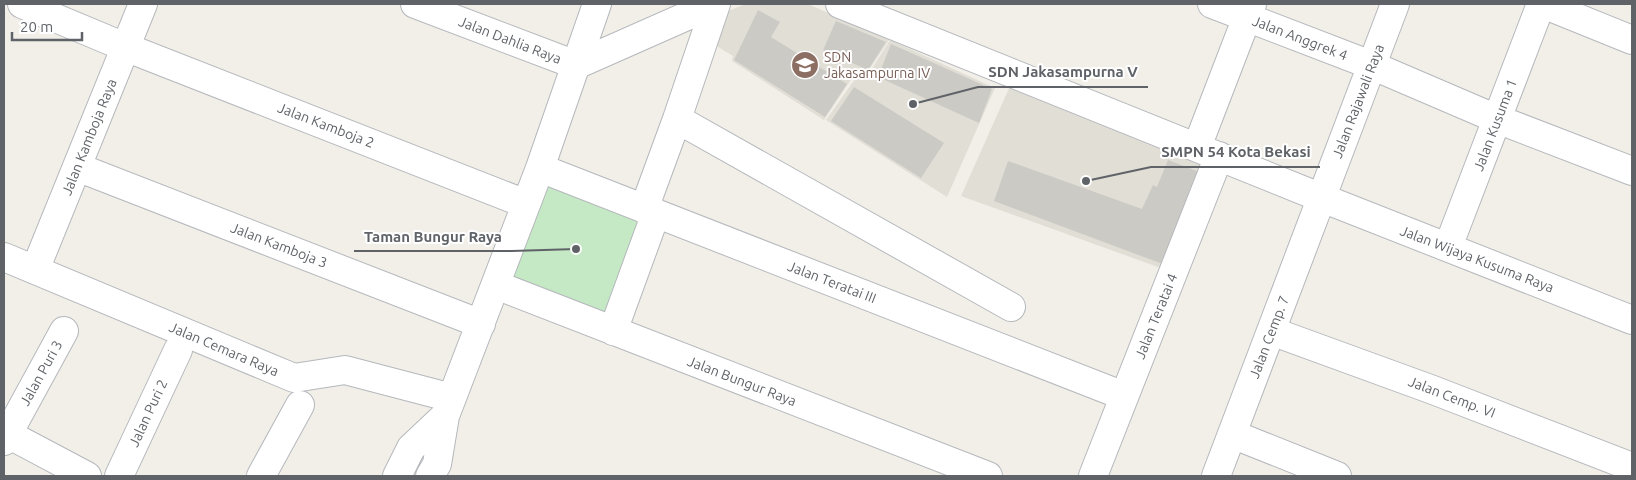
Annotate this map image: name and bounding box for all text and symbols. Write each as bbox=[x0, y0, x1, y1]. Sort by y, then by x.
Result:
scale bar bbox=[12, 10, 82, 42]
street label: Jalan Dahlia Raya bbox=[456, 13, 564, 67]
street label: Jalan Anggrek 4 bbox=[1250, 13, 1350, 64]
text: 20 m bbox=[20, 18, 53, 35]
street label: Jalan Rajawali Raya bbox=[1329, 42, 1387, 160]
place label: SDN Jakasampurna IV bbox=[824, 49, 930, 81]
school or university icon: SDN Jakasampurna IV bbox=[790, 50, 820, 80]
callout: SDN Jakasampurna V bbox=[978, 57, 1148, 87]
text: SDN Jakasampurna V bbox=[988, 63, 1138, 80]
street label: Jalan Kamboja Raya bbox=[58, 77, 120, 197]
street label: Jalan Kusuma 1 bbox=[1470, 77, 1520, 173]
street label: Jalan Kamboja 2 bbox=[275, 99, 377, 151]
callout: SMPN 54 Kota Bekasi bbox=[1151, 137, 1320, 167]
text: SMPN 54 Kota Bekasi bbox=[1161, 143, 1311, 160]
street label: Jalan Kamboja 3 bbox=[228, 219, 330, 271]
callout: Taman Bungur Raya bbox=[354, 221, 512, 251]
street label: Jalan Wijaya Kusuma Raya bbox=[1398, 222, 1556, 296]
text: Taman Bungur Raya bbox=[364, 228, 502, 245]
street label: Jalan Teratai III bbox=[785, 258, 879, 306]
street label: Jalan Teratai 4 bbox=[1132, 271, 1180, 361]
street label: Jalan Cemp. 7 bbox=[1246, 293, 1292, 381]
street label: Jalan Cemara Raya bbox=[167, 319, 281, 379]
street label: Jalan Puri 3 bbox=[16, 337, 66, 409]
street label: Jalan Bungur Raya bbox=[685, 353, 799, 409]
street label: Jalan Cemp. VI bbox=[1406, 373, 1498, 421]
street label: Jalan Puri 2 bbox=[125, 377, 171, 449]

